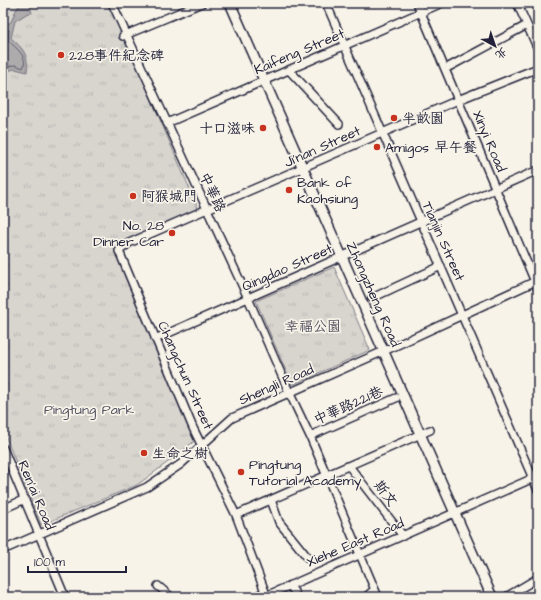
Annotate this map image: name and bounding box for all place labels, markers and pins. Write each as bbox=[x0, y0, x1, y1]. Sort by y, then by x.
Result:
place label: 228事件紀念碑 bbox=[69, 46, 164, 66]
marker: 228事件紀念碑 bbox=[56, 50, 66, 60]
place label: 半畝園 bbox=[402, 109, 444, 129]
marker: 半畝園 bbox=[389, 113, 399, 123]
place label: 十口滋味 bbox=[199, 119, 255, 139]
marker: 十口滋味 bbox=[258, 123, 268, 133]
place label: Amigos 早午餐 bbox=[385, 138, 477, 158]
marker: Amigos 早午餐 bbox=[372, 142, 382, 152]
place label: Bank of Kaohsiung bbox=[297, 173, 358, 209]
marker: Bank of Kaohsiung bbox=[284, 185, 294, 195]
place label: 阿猴城門 bbox=[141, 187, 197, 207]
marker: 阿猴城門 bbox=[128, 191, 138, 201]
place label: No. 28 Dinner Car bbox=[93, 216, 164, 252]
marker: No. 28 Dinner Car bbox=[167, 228, 177, 238]
place label: 生命之樹 bbox=[152, 444, 208, 464]
marker: 生命之樹 bbox=[139, 448, 149, 458]
place label: Pingtung Tutorial Academy bbox=[249, 455, 362, 491]
marker: Pingtung Tutorial Academy bbox=[236, 467, 246, 477]

